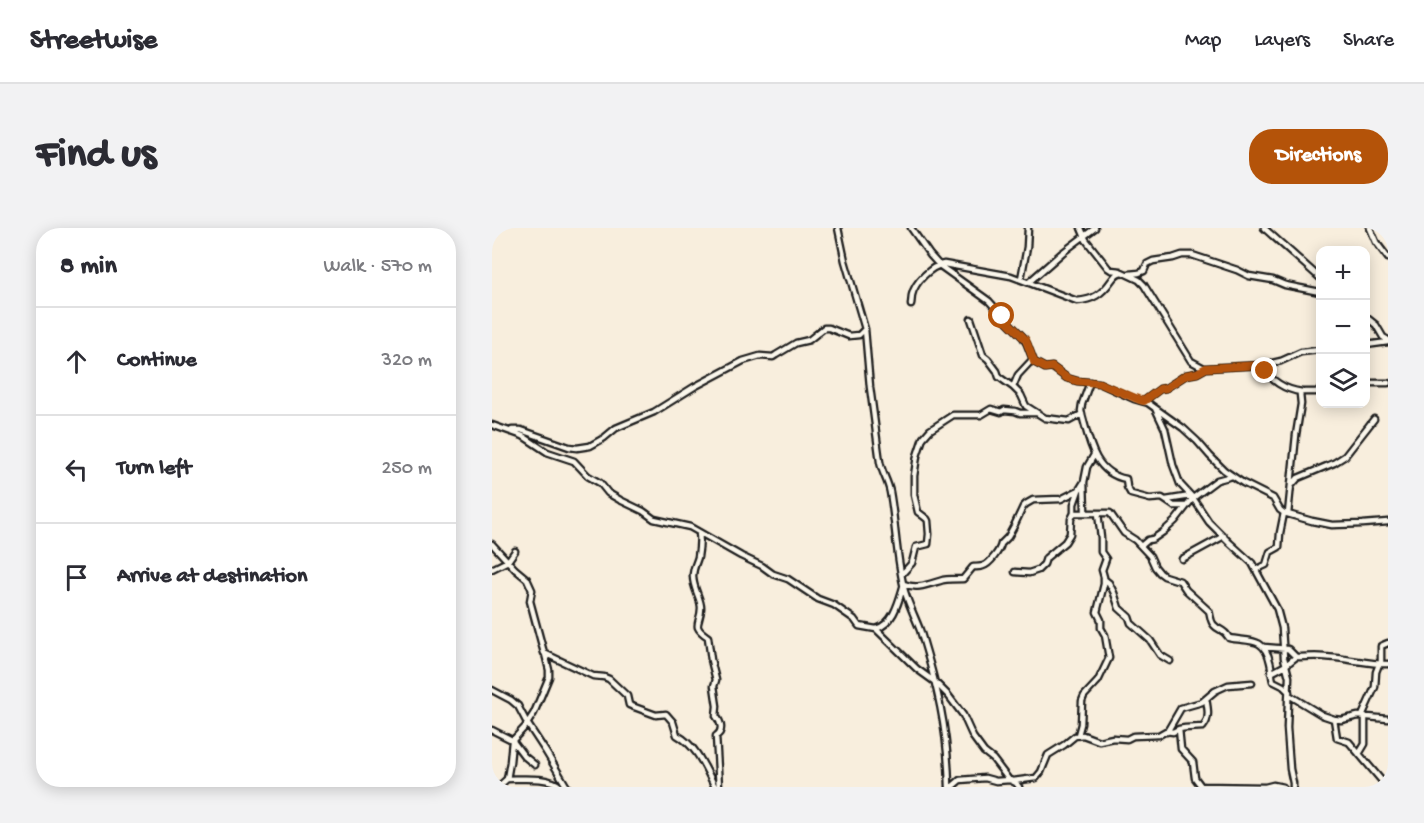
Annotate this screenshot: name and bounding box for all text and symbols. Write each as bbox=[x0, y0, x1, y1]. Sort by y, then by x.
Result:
text: Streetwise bbox=[30, 25, 157, 58]
text: Map bbox=[1185, 29, 1221, 54]
text: Layers bbox=[1254, 29, 1310, 54]
text: Share bbox=[1343, 29, 1394, 54]
button: Directions bbox=[1249, 129, 1388, 184]
text: Find us bbox=[36, 132, 156, 181]
map controls bbox=[1316, 246, 1370, 408]
button: + bbox=[1316, 246, 1370, 300]
text: 8 min bbox=[60, 252, 117, 283]
text: Walk · 570 m bbox=[324, 256, 432, 279]
button: − bbox=[1316, 300, 1370, 354]
route start bbox=[988, 302, 1014, 328]
icon: ahead bbox=[60, 345, 93, 378]
text: Continue bbox=[117, 348, 197, 374]
text: 320 m bbox=[382, 350, 432, 373]
button: layers bbox=[1316, 354, 1370, 408]
route end bbox=[1251, 357, 1277, 383]
icon: left bbox=[60, 453, 93, 486]
text: Turn left bbox=[117, 456, 191, 482]
text: 250 m bbox=[381, 458, 432, 481]
icon: arrive bbox=[60, 561, 93, 594]
text: Arrive at destination bbox=[117, 564, 307, 590]

